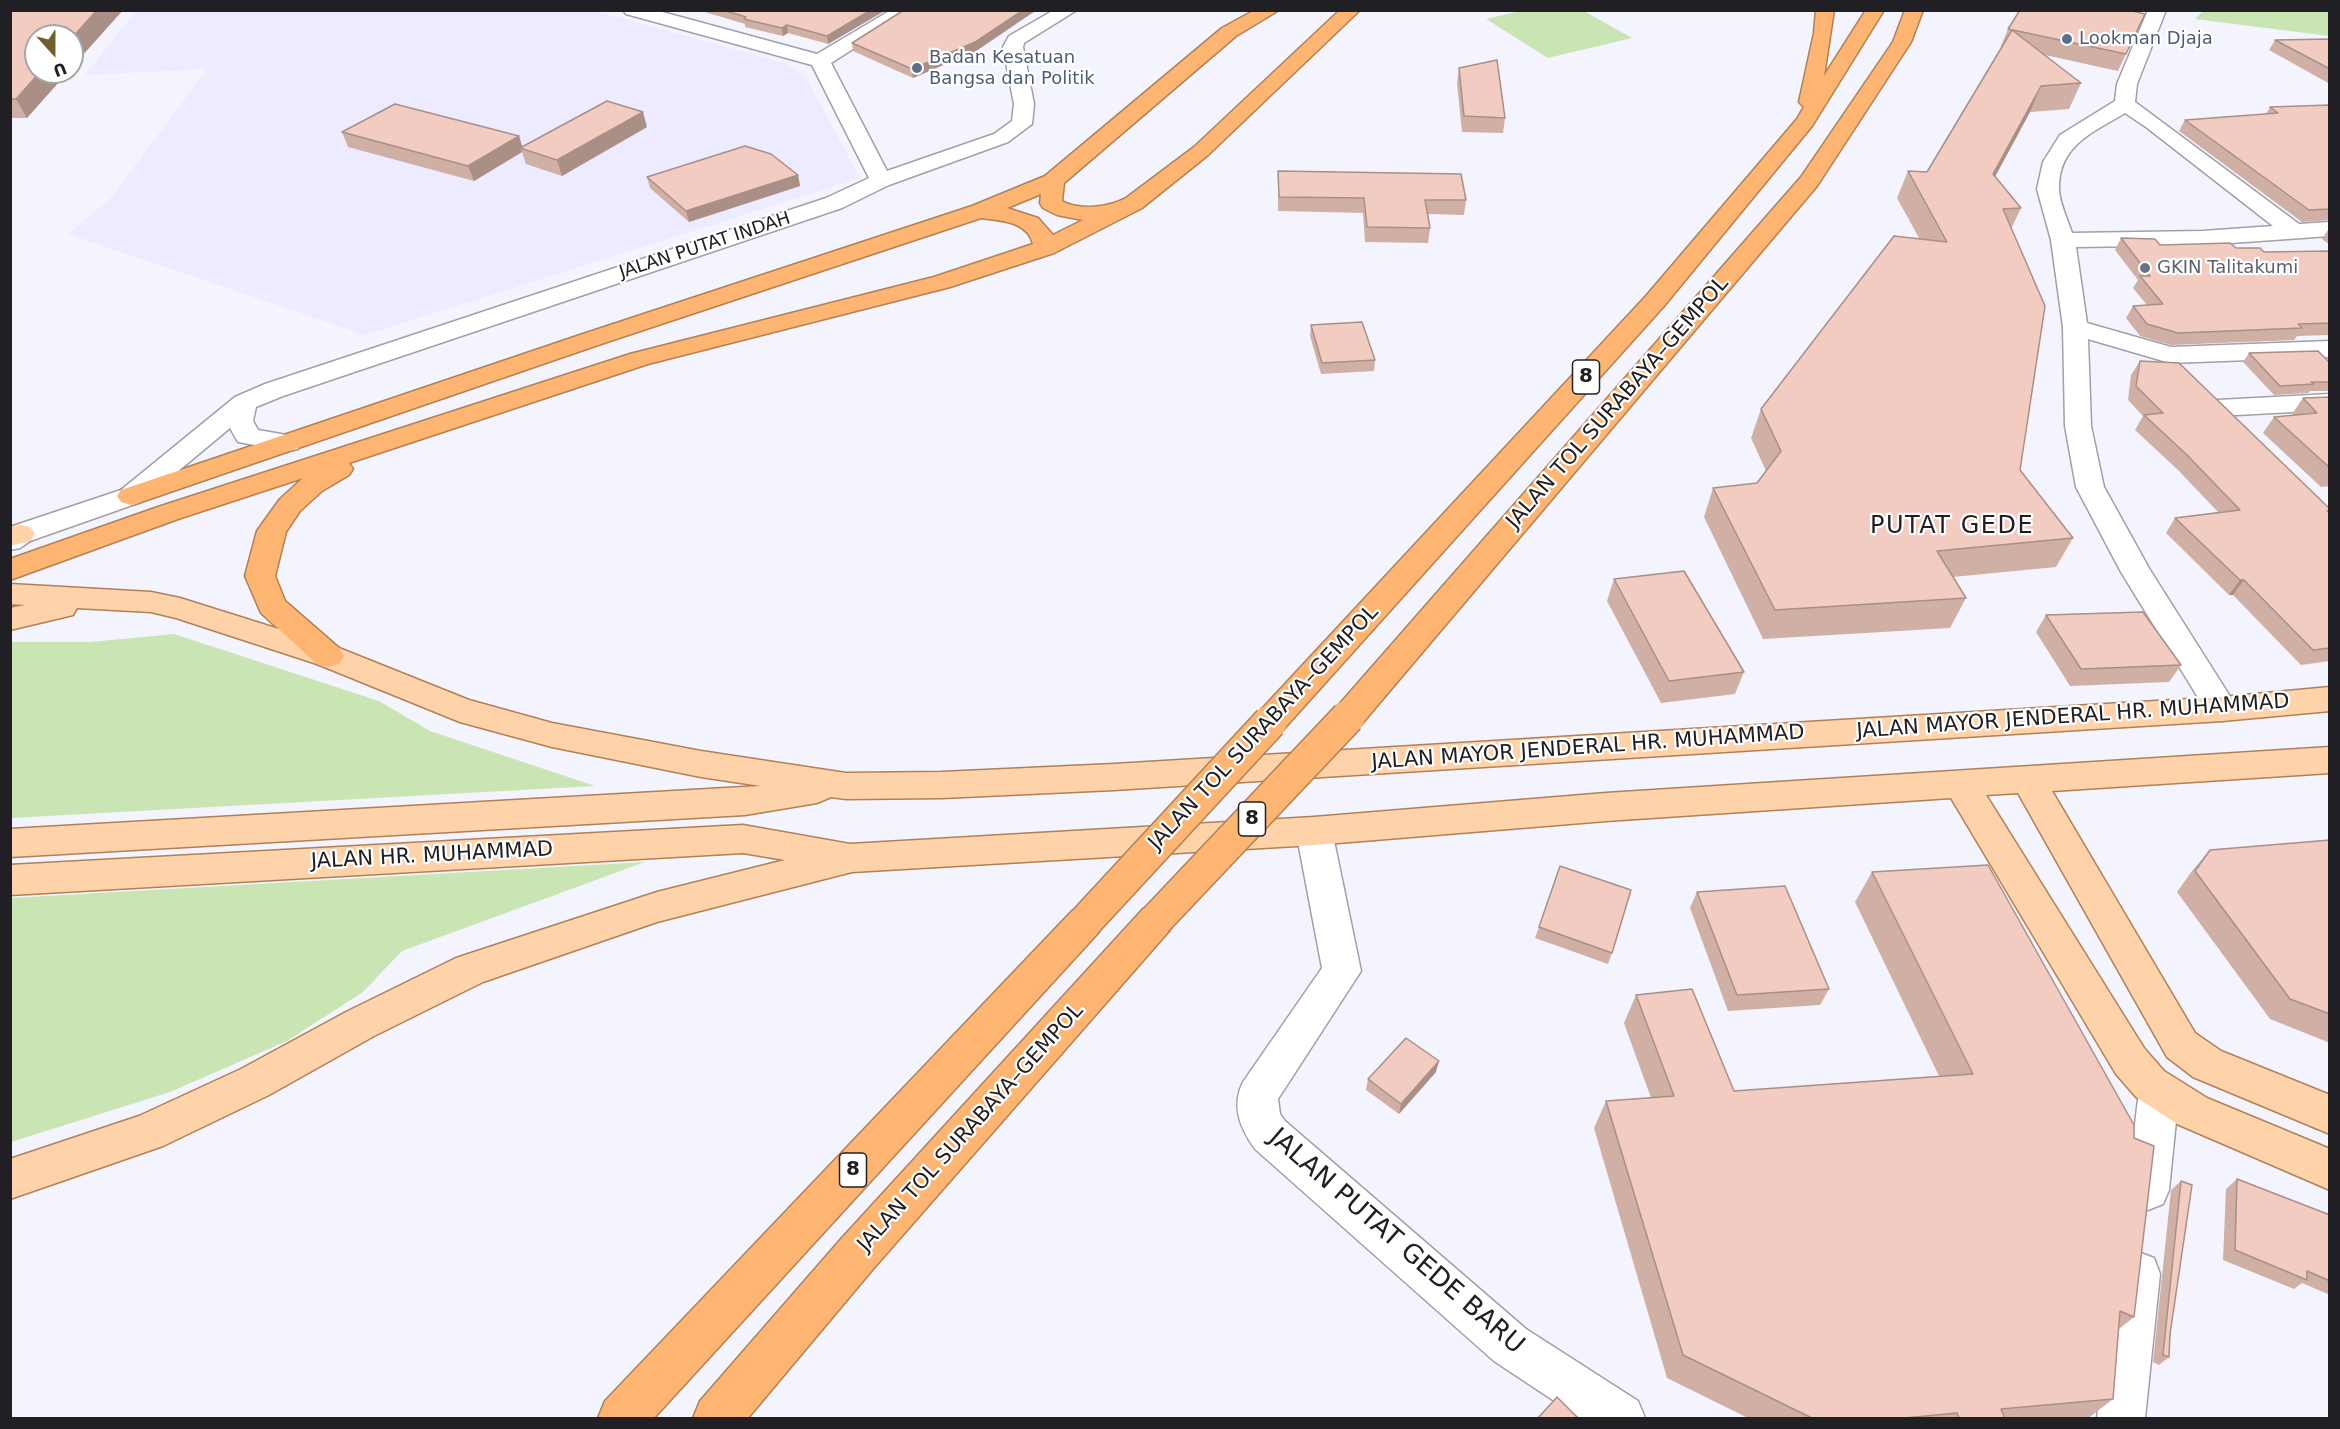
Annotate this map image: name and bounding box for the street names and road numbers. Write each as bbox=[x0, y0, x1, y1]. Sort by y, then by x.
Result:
street label: JALAN PUTAT INDAH bbox=[617, 208, 793, 284]
street label: JALAN TOL SURABAYA–GEMPOL bbox=[1502, 272, 1734, 534]
road number: 8 bbox=[1572, 360, 1600, 394]
street label: JALAN TOL SURABAYA–GEMPOL bbox=[1144, 600, 1384, 856]
street label: JALAN MAYOR JENDERAL HR. MUHAMMAD bbox=[1856, 689, 2290, 745]
street label: JALAN MAYOR JENDERAL HR. MUHAMMAD bbox=[1371, 720, 1805, 776]
road number: 8 bbox=[1238, 802, 1266, 836]
street label: JALAN HR. MUHAMMAD bbox=[310, 837, 554, 875]
street label: JALAN TOL SURABAYA–GEMPOL bbox=[853, 999, 1089, 1257]
street label: JALAN PUTAT GEDE BARU bbox=[1262, 1123, 1530, 1361]
road number: 8 bbox=[840, 1153, 866, 1187]

